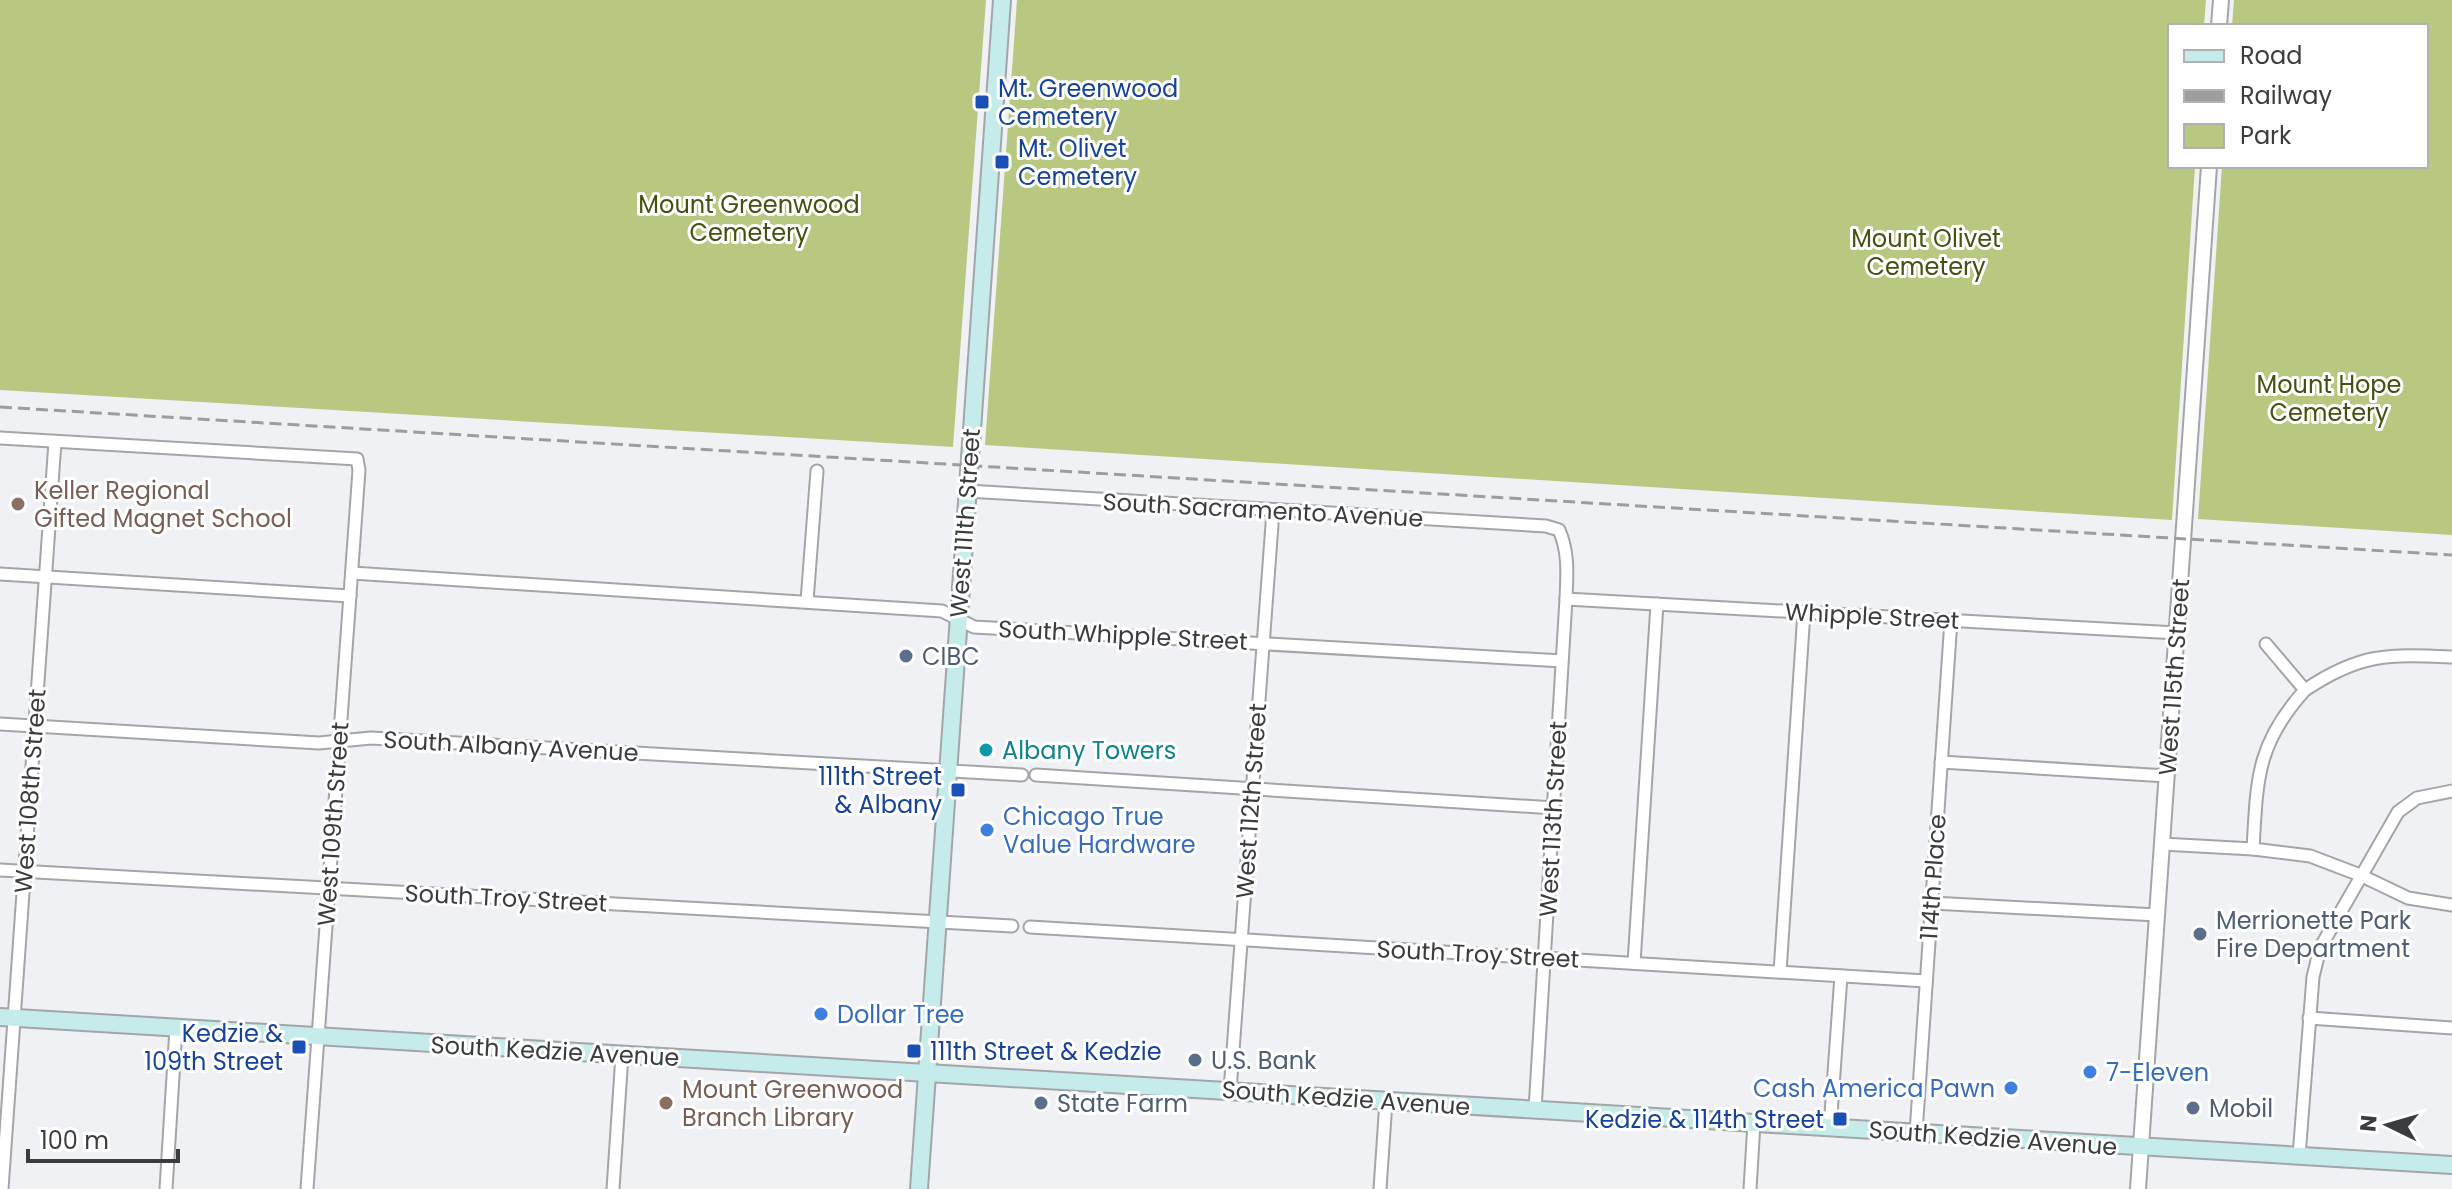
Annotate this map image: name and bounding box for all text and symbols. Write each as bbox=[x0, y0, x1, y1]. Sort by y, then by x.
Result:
legend bbox=[2168, 24, 2428, 168]
text: Road bbox=[2240, 39, 2302, 72]
place label: Mt. Greenwood Cemetery bbox=[998, 72, 1178, 133]
text: Railway bbox=[2240, 79, 2333, 112]
marker: Mt. Greenwood Cemetery bbox=[973, 93, 991, 111]
text: Park bbox=[2240, 119, 2292, 152]
place label: Mt. Olivet Cemetery bbox=[1018, 132, 1138, 193]
marker: Mt. Olivet Cemetery bbox=[993, 153, 1011, 171]
park label: Mount Greenwood Cemetery bbox=[638, 188, 860, 249]
park label: Mount Olivet Cemetery bbox=[1851, 222, 2001, 283]
park label: Mount Hope Cemetery bbox=[2257, 368, 2401, 429]
street label: West 111th Street bbox=[942, 427, 988, 619]
place label: Keller Regional Gifted Magnet School bbox=[34, 474, 292, 535]
street label: South Sacramento Avenue bbox=[1102, 485, 1424, 535]
marker: Keller Regional Gifted Magnet School bbox=[9, 495, 27, 513]
street label: West 115th Street bbox=[2151, 577, 2197, 777]
street label: Whipple Street bbox=[1784, 595, 1960, 637]
street label: South Whipple Street bbox=[997, 612, 1249, 658]
place label: CIBC bbox=[922, 640, 980, 673]
marker: CIBC bbox=[897, 647, 915, 665]
street label: West 108th Street bbox=[6, 688, 54, 894]
street label: West 112th Street bbox=[1228, 702, 1274, 900]
street label: West 113th Street bbox=[1531, 720, 1575, 918]
street label: West 109th Street bbox=[309, 721, 357, 927]
street label: South Albany Avenue bbox=[383, 723, 639, 769]
place label: Albany Towers bbox=[1002, 734, 1176, 767]
marker: Albany Towers bbox=[977, 741, 995, 759]
place label: 111th Street & Albany bbox=[818, 760, 942, 821]
marker: 111th Street & Albany bbox=[949, 781, 967, 799]
place label: Chicago True Value Hardware bbox=[1003, 800, 1196, 861]
street label: 114th Place bbox=[1912, 813, 1954, 941]
marker: Chicago True Value Hardware bbox=[978, 821, 996, 839]
street label: South Troy Street bbox=[404, 876, 608, 920]
place label: Merrionette Park Fire Department bbox=[2216, 904, 2412, 965]
marker: Merrionette Park Fire Department bbox=[2191, 925, 2209, 943]
street label: South Troy Street bbox=[1376, 932, 1580, 976]
place label: Dollar Tree bbox=[837, 998, 964, 1031]
marker: Dollar Tree bbox=[812, 1005, 830, 1023]
place label: Kedzie & 109th Street bbox=[144, 1017, 283, 1078]
street label: South Kedzie Avenue bbox=[430, 1028, 680, 1074]
place label: 111th Street & Kedzie bbox=[930, 1035, 1162, 1068]
marker: Kedzie & 109th Street bbox=[290, 1038, 308, 1056]
marker: 111th Street & Kedzie bbox=[905, 1042, 923, 1060]
place label: U.S. Bank bbox=[1211, 1044, 1317, 1077]
marker: U.S. Bank bbox=[1186, 1051, 1204, 1069]
place label: 7-Eleven bbox=[2106, 1056, 2209, 1089]
marker: 7-Eleven bbox=[2081, 1063, 2099, 1081]
place label: Cash America Pawn bbox=[1753, 1072, 1995, 1105]
place label: Mount Greenwood Branch Library bbox=[682, 1073, 903, 1134]
street label: South Kedzie Avenue bbox=[1221, 1073, 1471, 1123]
marker: Cash America Pawn bbox=[2002, 1079, 2020, 1097]
north arrow bbox=[2348, 1085, 2428, 1165]
place label: State Farm bbox=[1057, 1087, 1188, 1120]
place label: Mobil bbox=[2209, 1092, 2273, 1125]
marker: Mount Greenwood Branch Library bbox=[657, 1094, 675, 1112]
marker: State Farm bbox=[1032, 1094, 1050, 1112]
marker: Mobil bbox=[2184, 1099, 2202, 1117]
place label: Kedzie & 114th Street bbox=[1585, 1103, 1824, 1136]
marker: Kedzie & 114th Street bbox=[1831, 1110, 1849, 1128]
scale bar bbox=[28, 1113, 178, 1163]
street label: South Kedzie Avenue bbox=[1868, 1113, 2118, 1163]
text: N bbox=[2352, 1114, 2385, 1133]
text: 100 m bbox=[40, 1124, 109, 1157]

